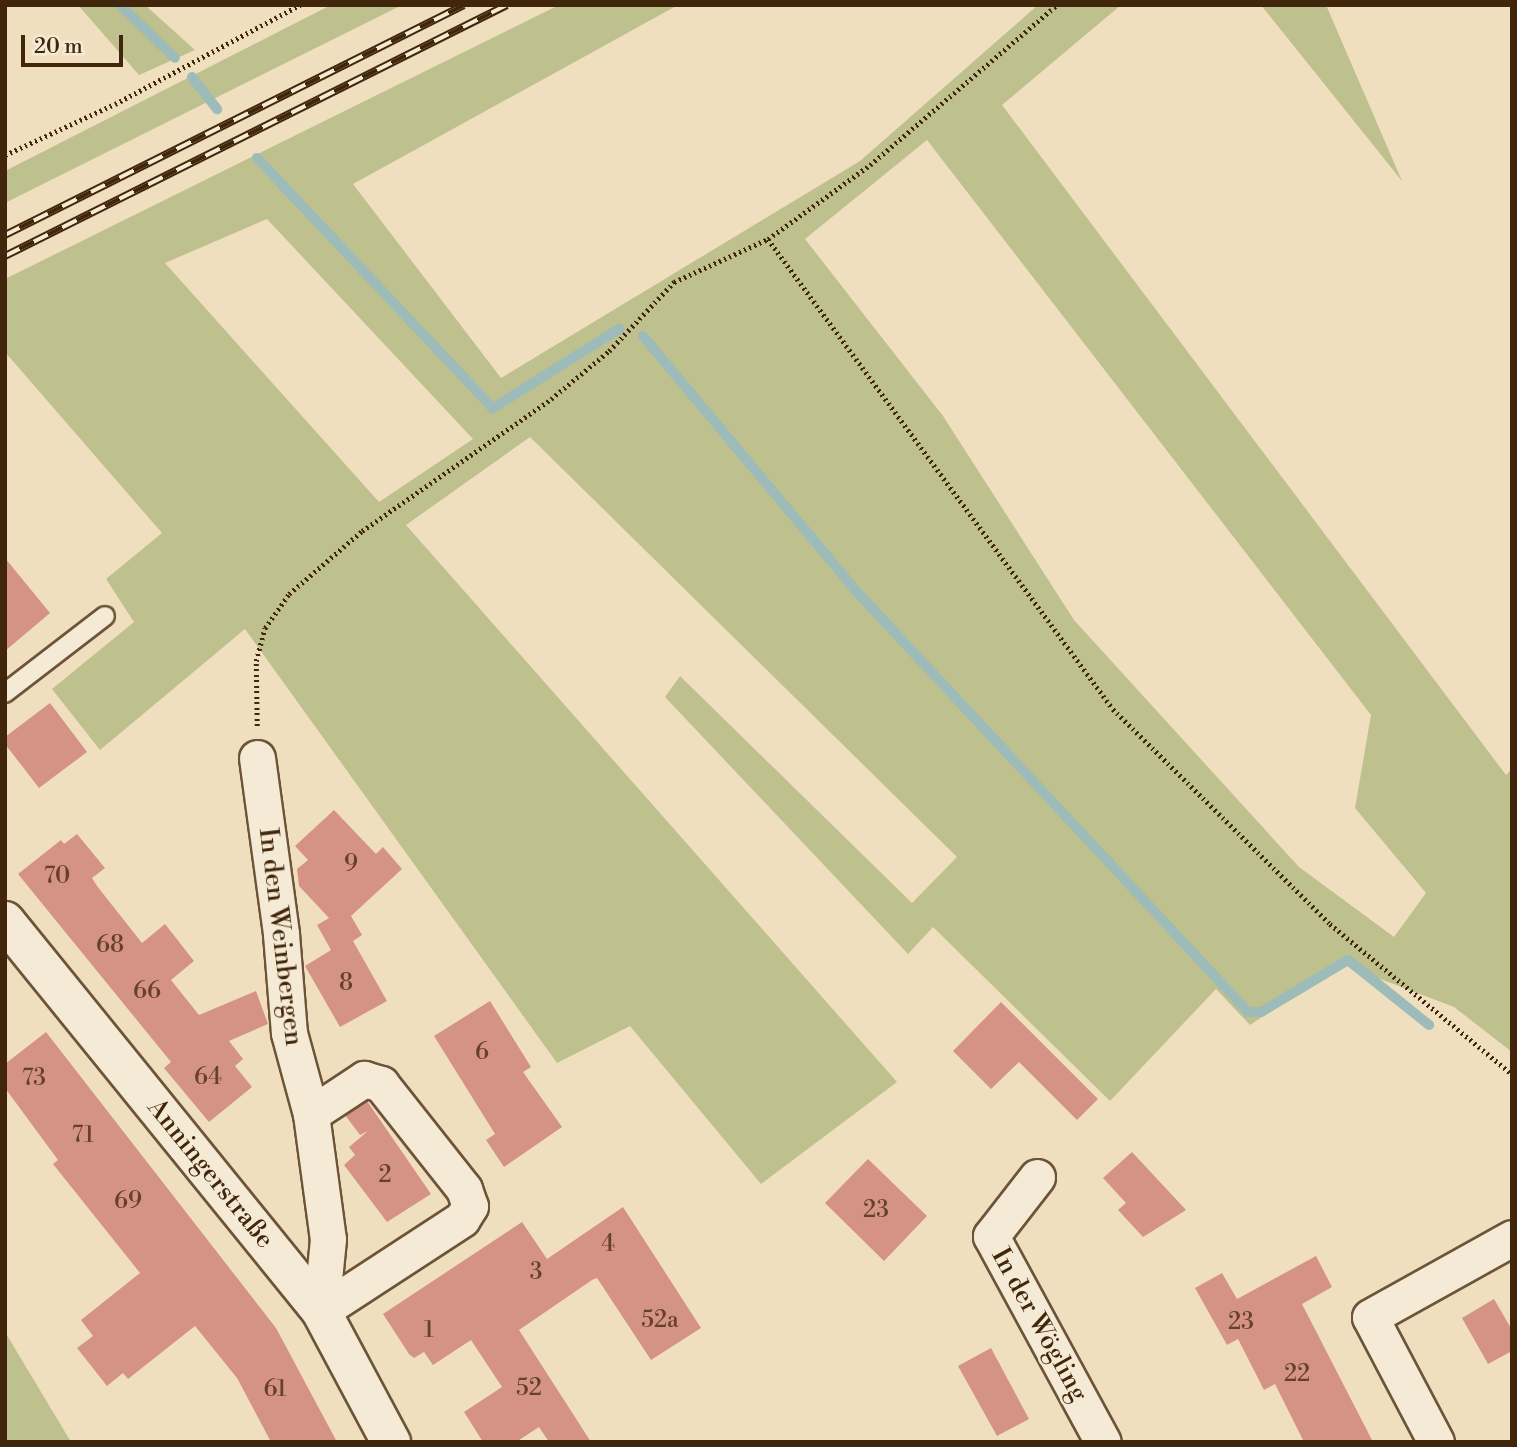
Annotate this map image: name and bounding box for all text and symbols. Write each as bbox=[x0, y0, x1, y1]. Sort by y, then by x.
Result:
scale bar bbox=[24, 21, 126, 65]
text: 20 m bbox=[34, 34, 83, 60]
street label: In den Weinbergen bbox=[251, 826, 309, 1048]
house number: 9 bbox=[344, 850, 358, 878]
house number: 70 bbox=[44, 862, 70, 890]
house number: 68 bbox=[96, 931, 124, 959]
house number: 8 bbox=[339, 969, 353, 997]
house number: 66 bbox=[133, 977, 161, 1005]
house number: 6 bbox=[475, 1038, 489, 1066]
house number: 64 bbox=[194, 1063, 222, 1091]
house number: 73 bbox=[22, 1064, 46, 1092]
street label: Anningerstraße bbox=[140, 1093, 280, 1255]
house number: 71 bbox=[72, 1121, 94, 1149]
house number: 2 bbox=[378, 1161, 392, 1189]
house number: 69 bbox=[114, 1187, 142, 1215]
house number: 23 bbox=[863, 1196, 889, 1224]
house number: 4 bbox=[601, 1230, 615, 1258]
street label: In der Wögling bbox=[984, 1243, 1094, 1407]
house number: 3 bbox=[530, 1258, 542, 1286]
house number: 52a bbox=[641, 1306, 679, 1334]
house number: 23 bbox=[1228, 1308, 1254, 1336]
house number: 1 bbox=[424, 1316, 434, 1344]
house number: 22 bbox=[1284, 1360, 1310, 1388]
house number: 52 bbox=[516, 1374, 542, 1402]
house number: 61 bbox=[263, 1375, 287, 1403]

